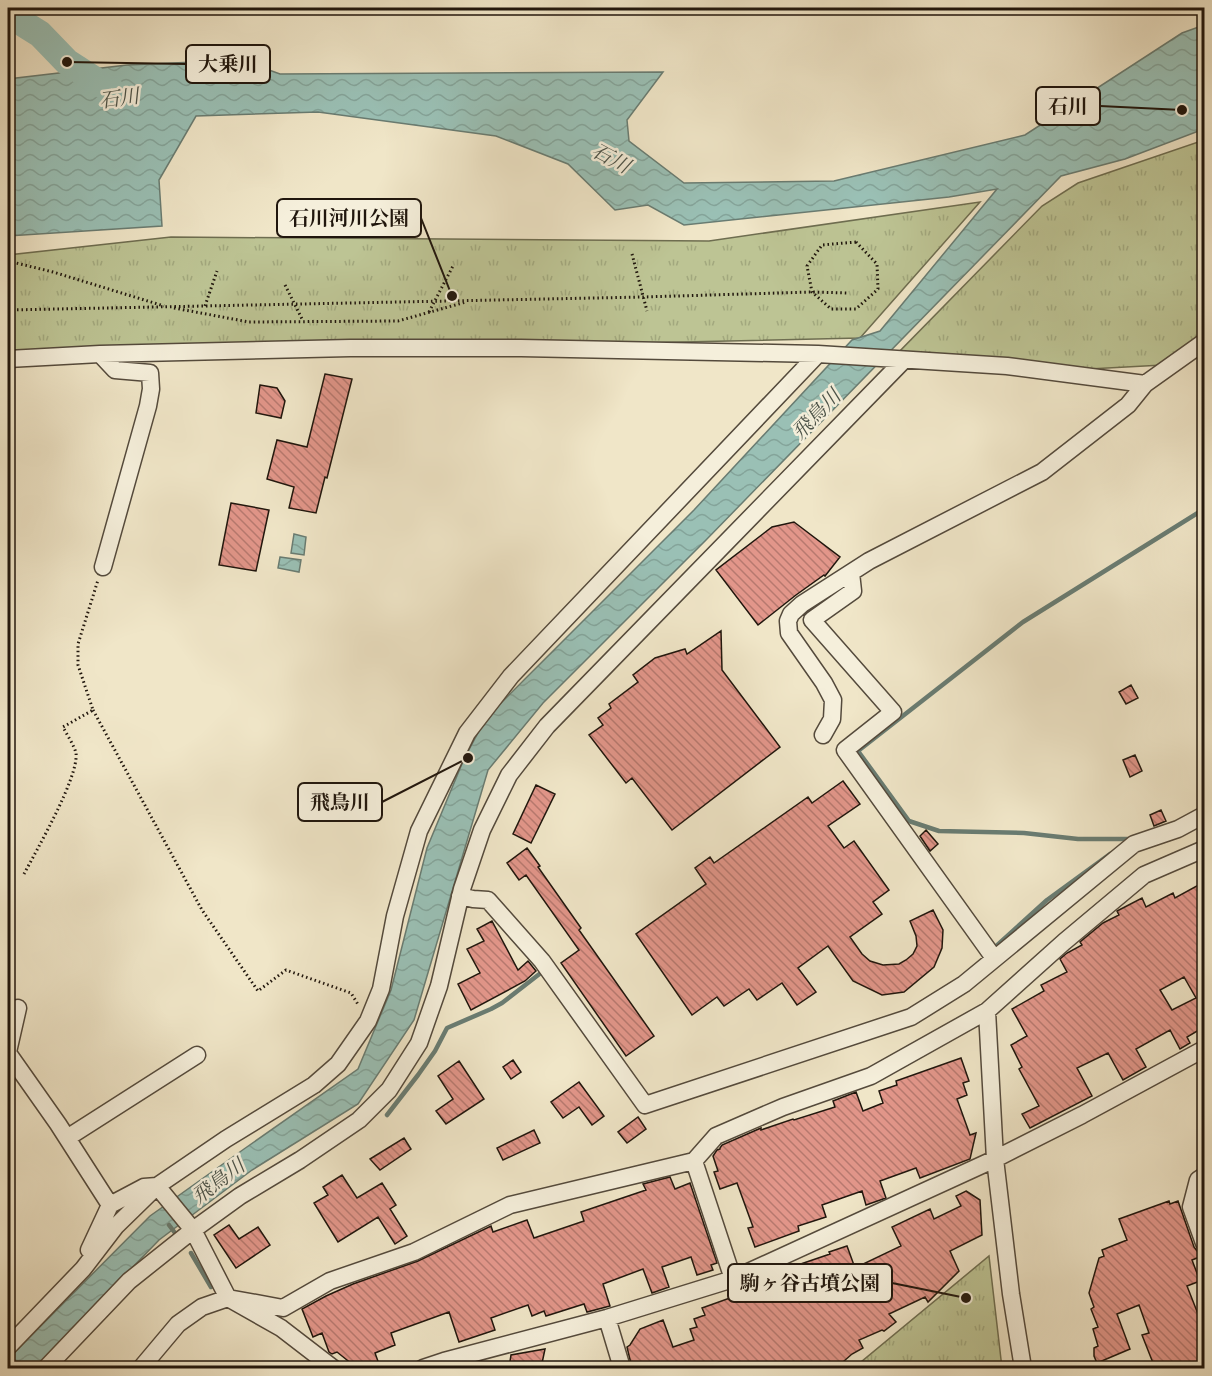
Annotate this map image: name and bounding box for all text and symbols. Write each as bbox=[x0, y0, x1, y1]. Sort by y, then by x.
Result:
callout: 大乗川 bbox=[186, 45, 270, 83]
text: 大乗川 bbox=[198, 52, 258, 76]
water label: 石川 bbox=[98, 83, 142, 113]
callout: 石川 bbox=[1036, 87, 1100, 125]
text: 石川 bbox=[1048, 94, 1088, 118]
water label: 石川 bbox=[588, 138, 636, 179]
callout: 石川河川公園 bbox=[277, 199, 421, 237]
text: 石川河川公園 bbox=[289, 206, 409, 230]
water label: 飛鳥川 bbox=[787, 383, 847, 444]
callout: 飛鳥川 bbox=[298, 783, 382, 821]
text: 飛鳥川 bbox=[310, 790, 370, 814]
water label: 飛鳥川 bbox=[187, 1152, 251, 1209]
callout: 駒ヶ谷古墳公園 bbox=[728, 1264, 892, 1302]
text: 駒ヶ谷古墳公園 bbox=[740, 1271, 880, 1295]

